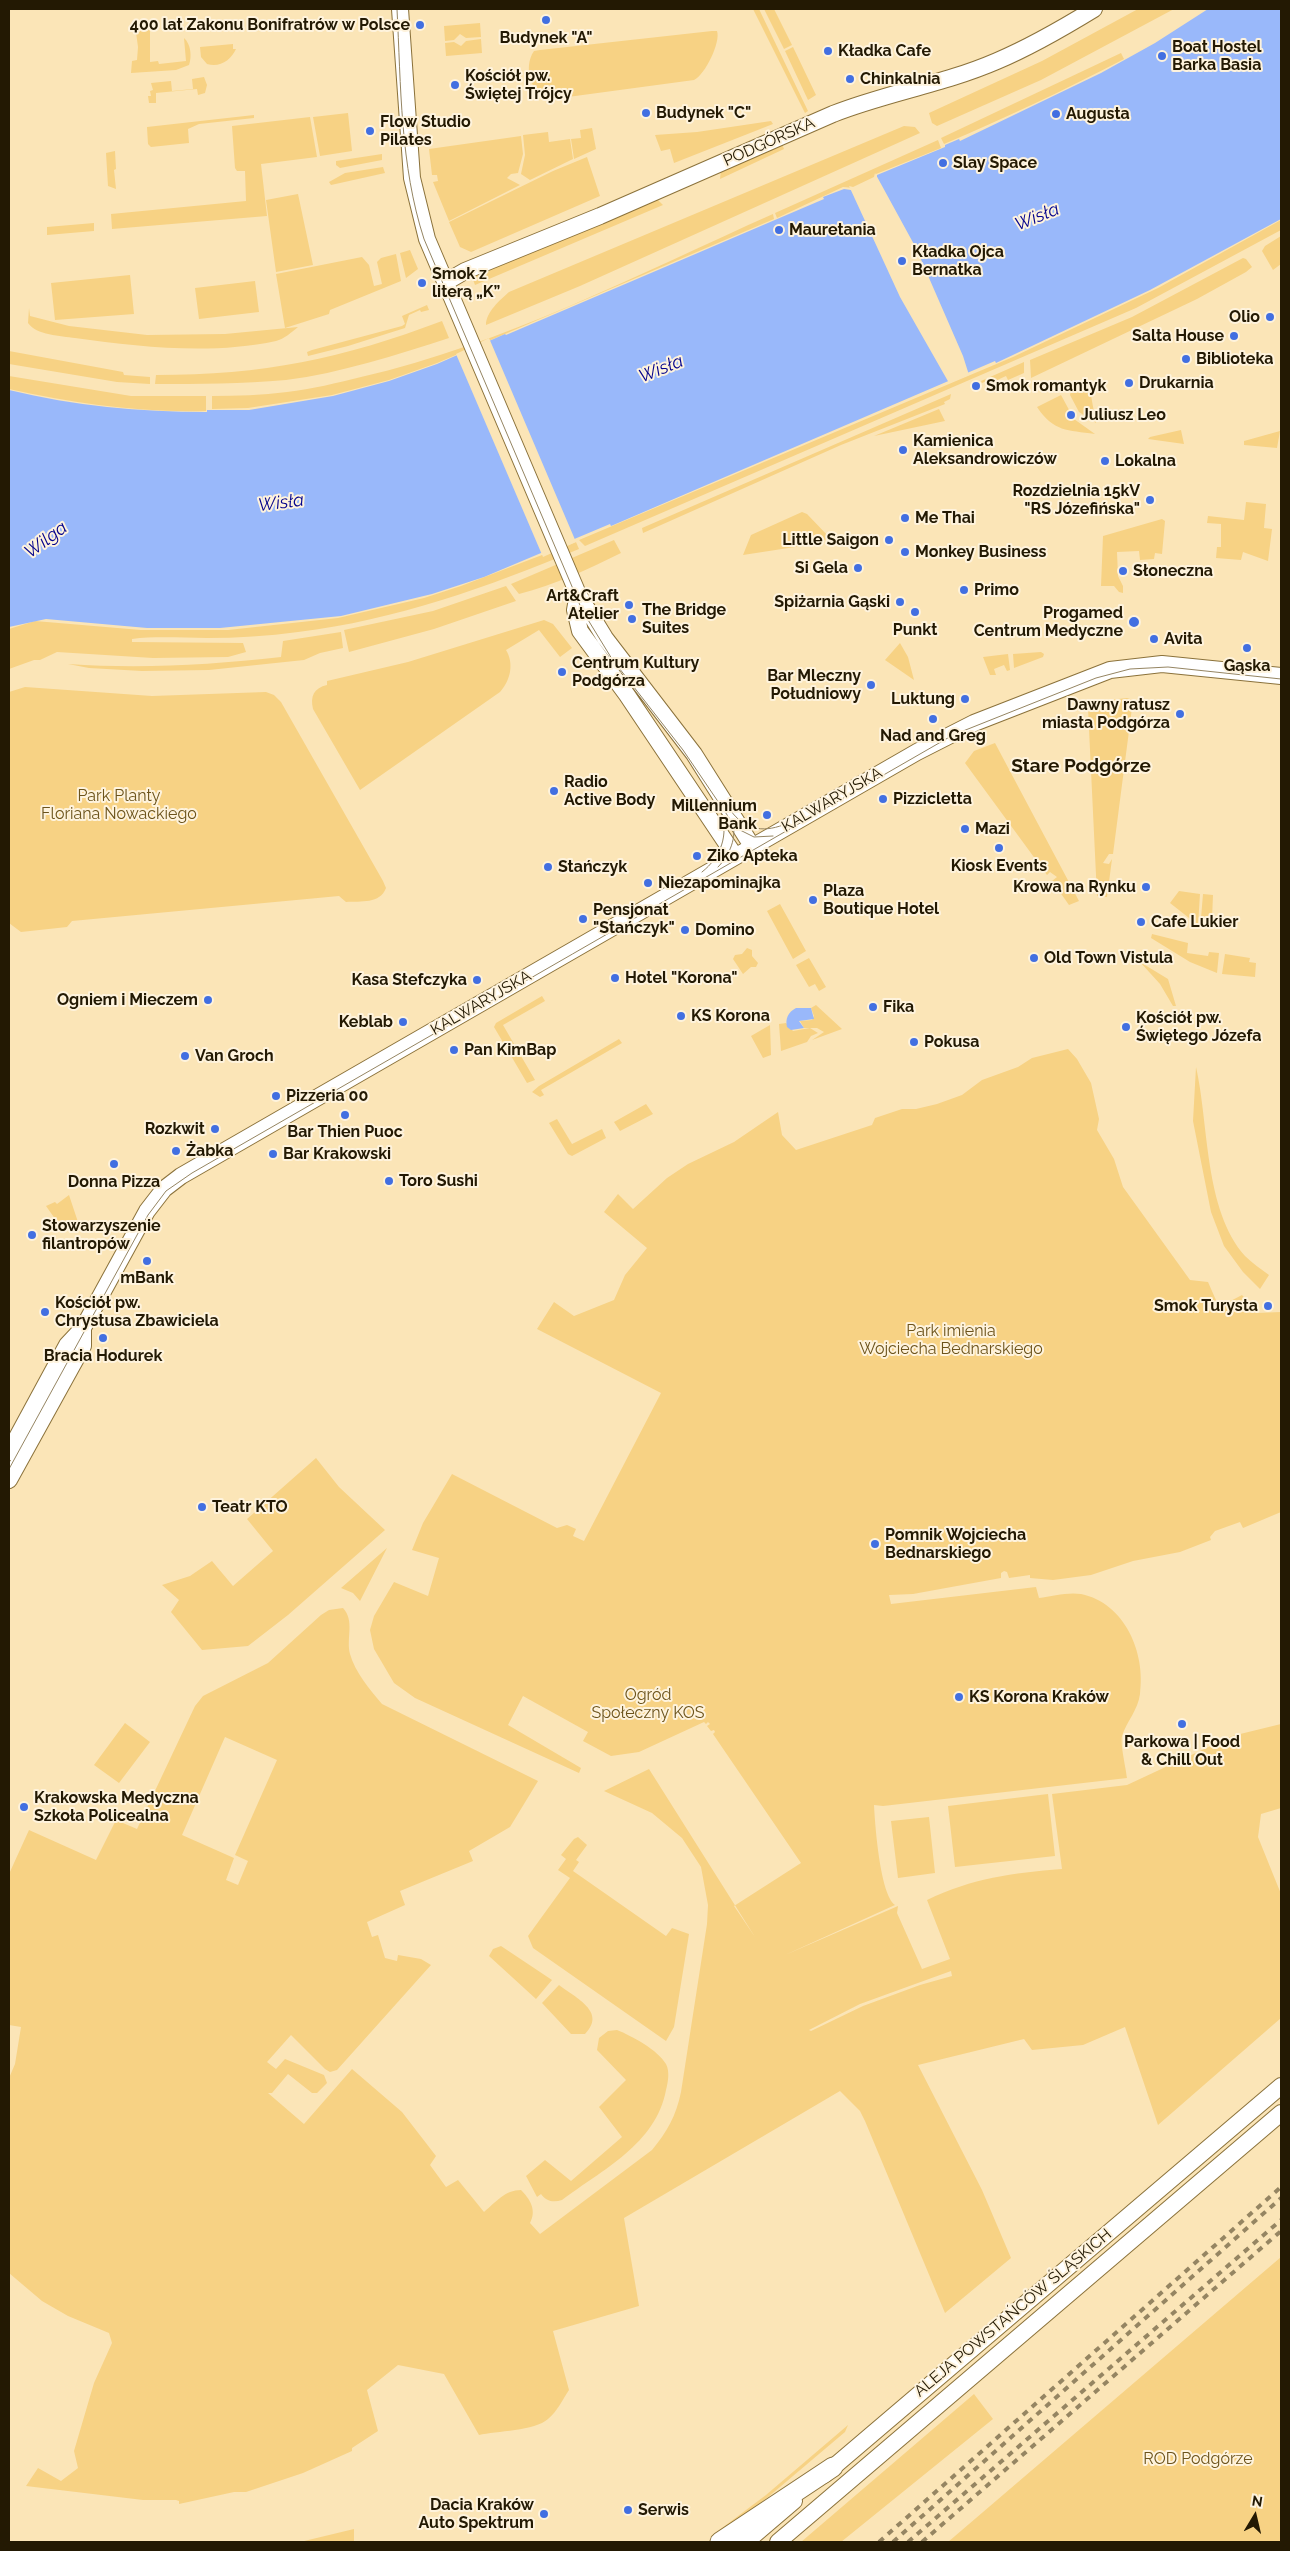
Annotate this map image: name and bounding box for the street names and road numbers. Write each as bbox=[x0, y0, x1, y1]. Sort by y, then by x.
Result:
street label: PODGÓRSKA bbox=[720, 113, 818, 171]
street label: KALWARYJSKA bbox=[778, 763, 886, 837]
street label: KALWARYJSKA bbox=[427, 966, 535, 1040]
street label: ALEJA POWSTAŃCÓW ŚLĄSKICH bbox=[910, 2225, 1116, 2401]

